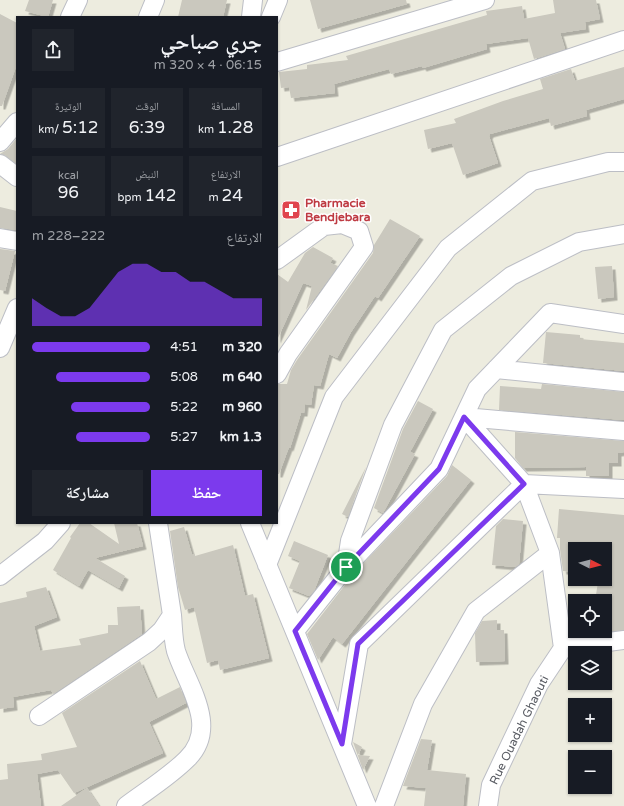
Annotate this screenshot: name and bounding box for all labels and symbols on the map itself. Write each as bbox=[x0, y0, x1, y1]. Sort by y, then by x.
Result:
place label: Pharmacie Bendjebara bbox=[305, 196, 371, 225]
pharmacy icon: Pharmacie Bendjebara bbox=[280, 199, 302, 221]
north arrow bbox=[568, 542, 612, 586]
pin bbox=[329, 550, 363, 584]
street label: Rue Ouadah Ghaouti bbox=[487, 673, 551, 787]

